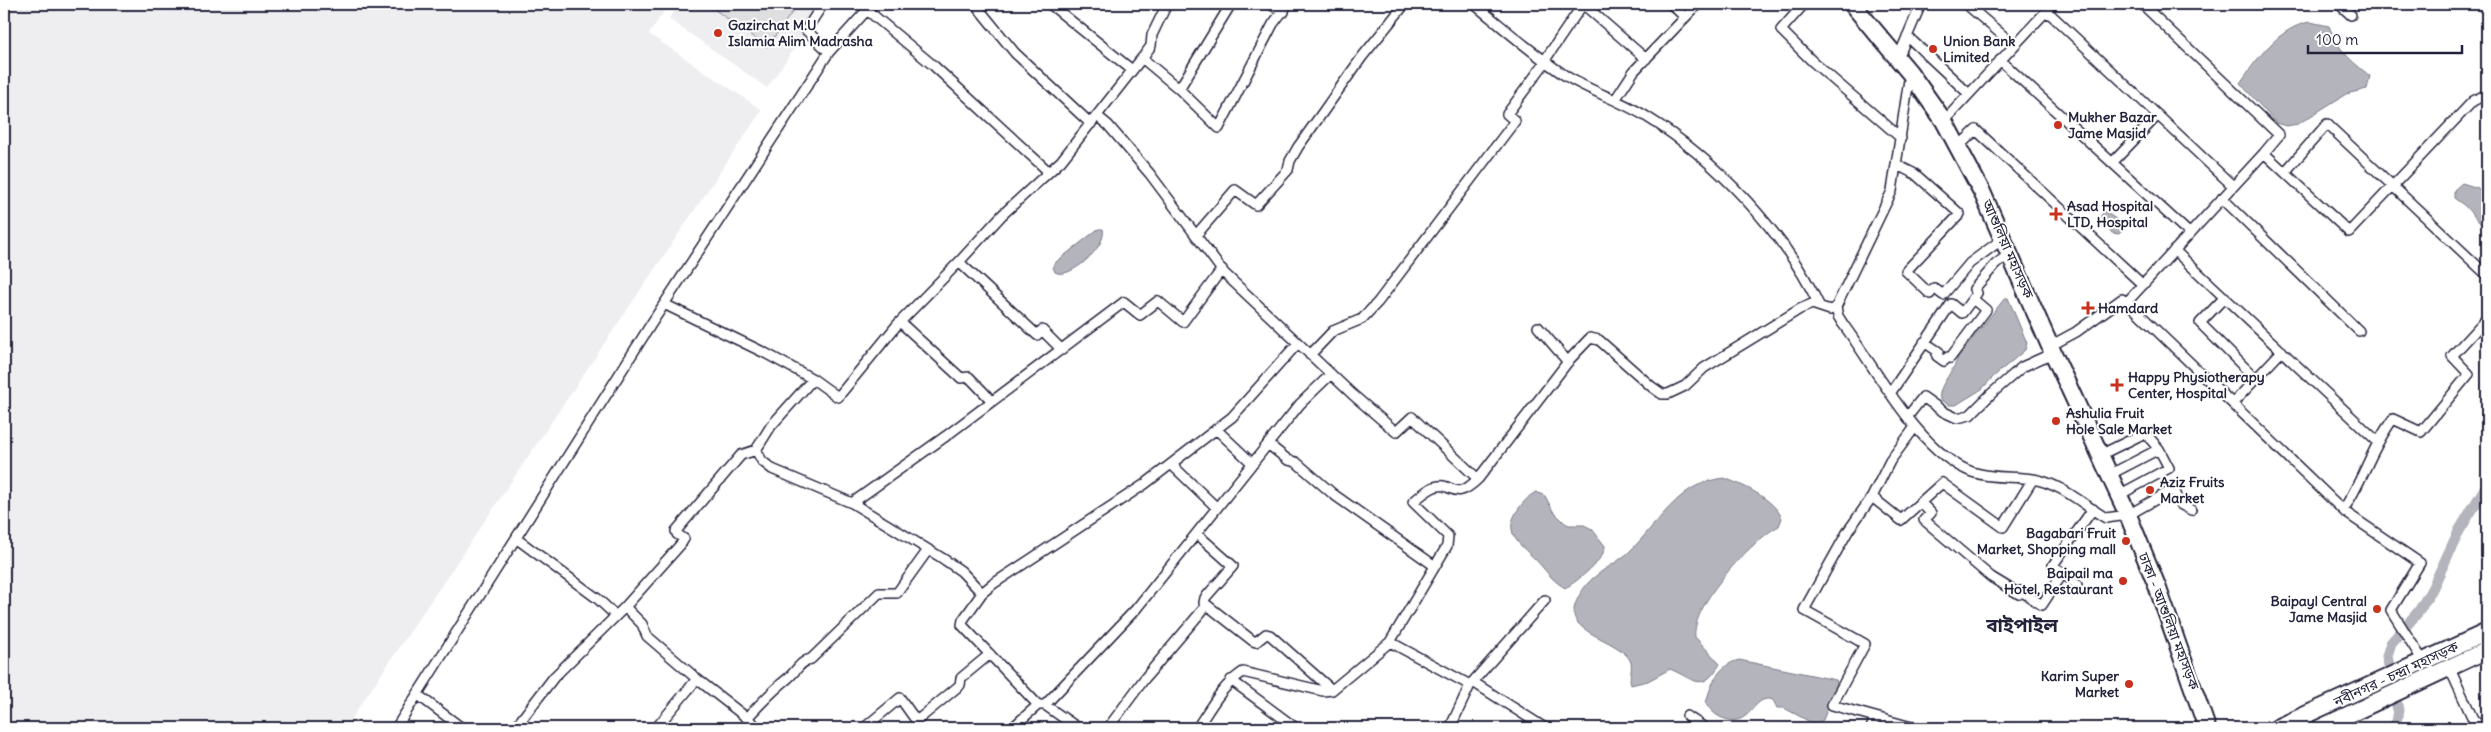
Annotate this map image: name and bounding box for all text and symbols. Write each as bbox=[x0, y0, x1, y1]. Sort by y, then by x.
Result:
place label: Gazirchat M.U Islamia Alim Madrasha bbox=[728, 16, 873, 50]
scale bar bbox=[2308, 22, 2462, 54]
marker: Gazirchat M.U Islamia Alim Madrasha bbox=[712, 27, 724, 39]
text: 100 m bbox=[2316, 30, 2358, 49]
place label: Union Bank Limited bbox=[1943, 32, 2015, 66]
marker: Union Bank Limited bbox=[1927, 43, 1939, 55]
place label: Mukher Bazar Jame Masjid bbox=[2068, 108, 2157, 142]
marker: Mukher Bazar Jame Masjid bbox=[2052, 119, 2064, 131]
street label: আশুলিয়া মহাসড়ক bbox=[1978, 196, 2038, 302]
place label: Asad Hospital LTD, Hospital bbox=[2067, 197, 2153, 231]
marker: Asad Hospital LTD, Hospital bbox=[2049, 207, 2063, 221]
place label: Hamdard bbox=[2098, 299, 2159, 317]
marker: Hamdard bbox=[2082, 302, 2094, 314]
place label: Happy Physiotherapy Center, Hospital bbox=[2128, 368, 2265, 402]
marker: Happy Physiotherapy Center, Hospital bbox=[2110, 378, 2124, 392]
place label: Ashulia Fruit Hole Sale Market bbox=[2066, 404, 2172, 438]
marker: Ashulia Fruit Hole Sale Market bbox=[2050, 415, 2062, 427]
place label: Aziz Fruits Market bbox=[2160, 473, 2225, 507]
marker: Aziz Fruits Market bbox=[2144, 484, 2156, 496]
place label: Bagabari Fruit Market, Shopping mall bbox=[1977, 524, 2116, 558]
marker: Bagabari Fruit Market, Shopping mall bbox=[2120, 535, 2132, 547]
street label: ঢাকা - আশুলিয়া মহাসড়ক bbox=[2134, 549, 2204, 693]
place label: Baipail ma Hotel, Restaurant bbox=[2004, 564, 2113, 598]
marker: Baipail ma Hotel, Restaurant bbox=[2117, 575, 2129, 587]
place label: Baipayl Central Jame Masjid bbox=[2271, 592, 2368, 626]
marker: Baipayl Central Jame Masjid bbox=[2371, 603, 2383, 615]
district label: বাইপাইল bbox=[1985, 613, 2058, 637]
street label: নবীনগর - চন্দ্রা মহাসড়ক bbox=[2330, 637, 2462, 711]
place label: Karim Super Market bbox=[2041, 667, 2119, 701]
marker: Karim Super Market bbox=[2123, 678, 2135, 690]

